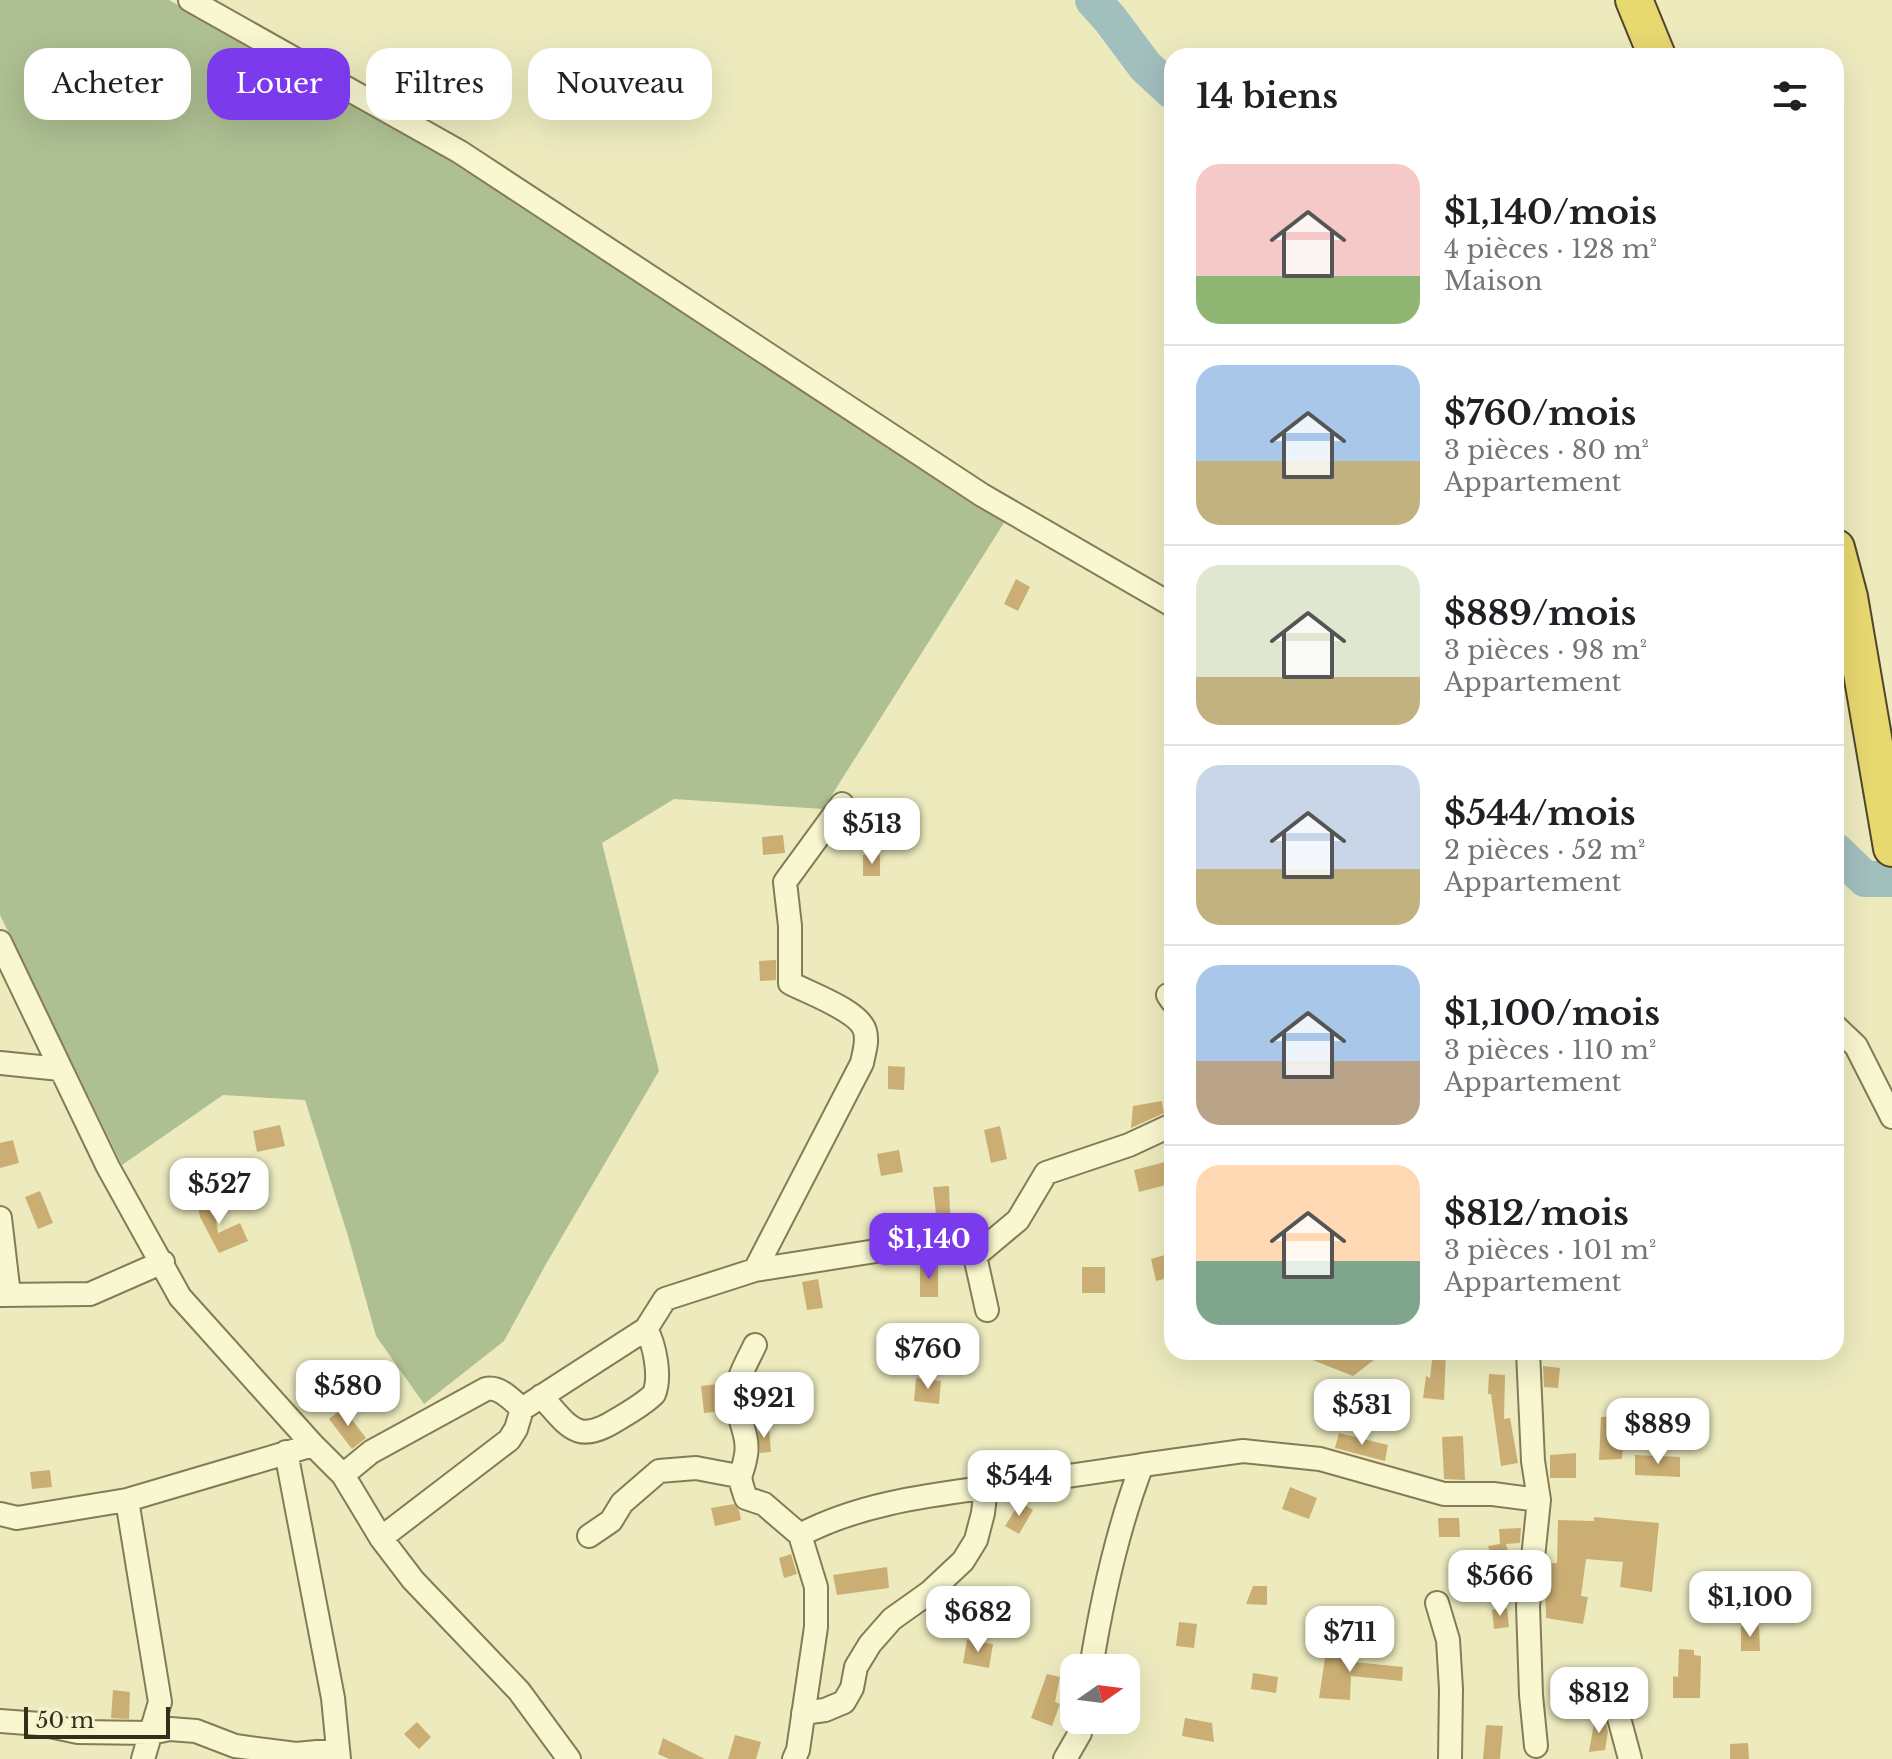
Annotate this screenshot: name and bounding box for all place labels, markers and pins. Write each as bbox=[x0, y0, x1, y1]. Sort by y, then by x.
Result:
pin: $513 bbox=[825, 798, 919, 866]
pin: $527 bbox=[172, 1158, 266, 1226]
pin: $1,140 bbox=[864, 1213, 994, 1281]
pin: $760 bbox=[881, 1323, 975, 1391]
pin: $580 bbox=[301, 1360, 395, 1428]
pin: $921 bbox=[717, 1372, 811, 1440]
pin: $531 bbox=[1315, 1379, 1409, 1447]
pin: $889 bbox=[1611, 1398, 1705, 1466]
pin: $544 bbox=[972, 1450, 1066, 1518]
pin: $566 bbox=[1453, 1550, 1547, 1618]
pin: $1,100 bbox=[1685, 1571, 1815, 1639]
pin: $682 bbox=[931, 1586, 1025, 1654]
pin: $711 bbox=[1303, 1606, 1397, 1674]
pin: $812 bbox=[1552, 1667, 1646, 1735]

